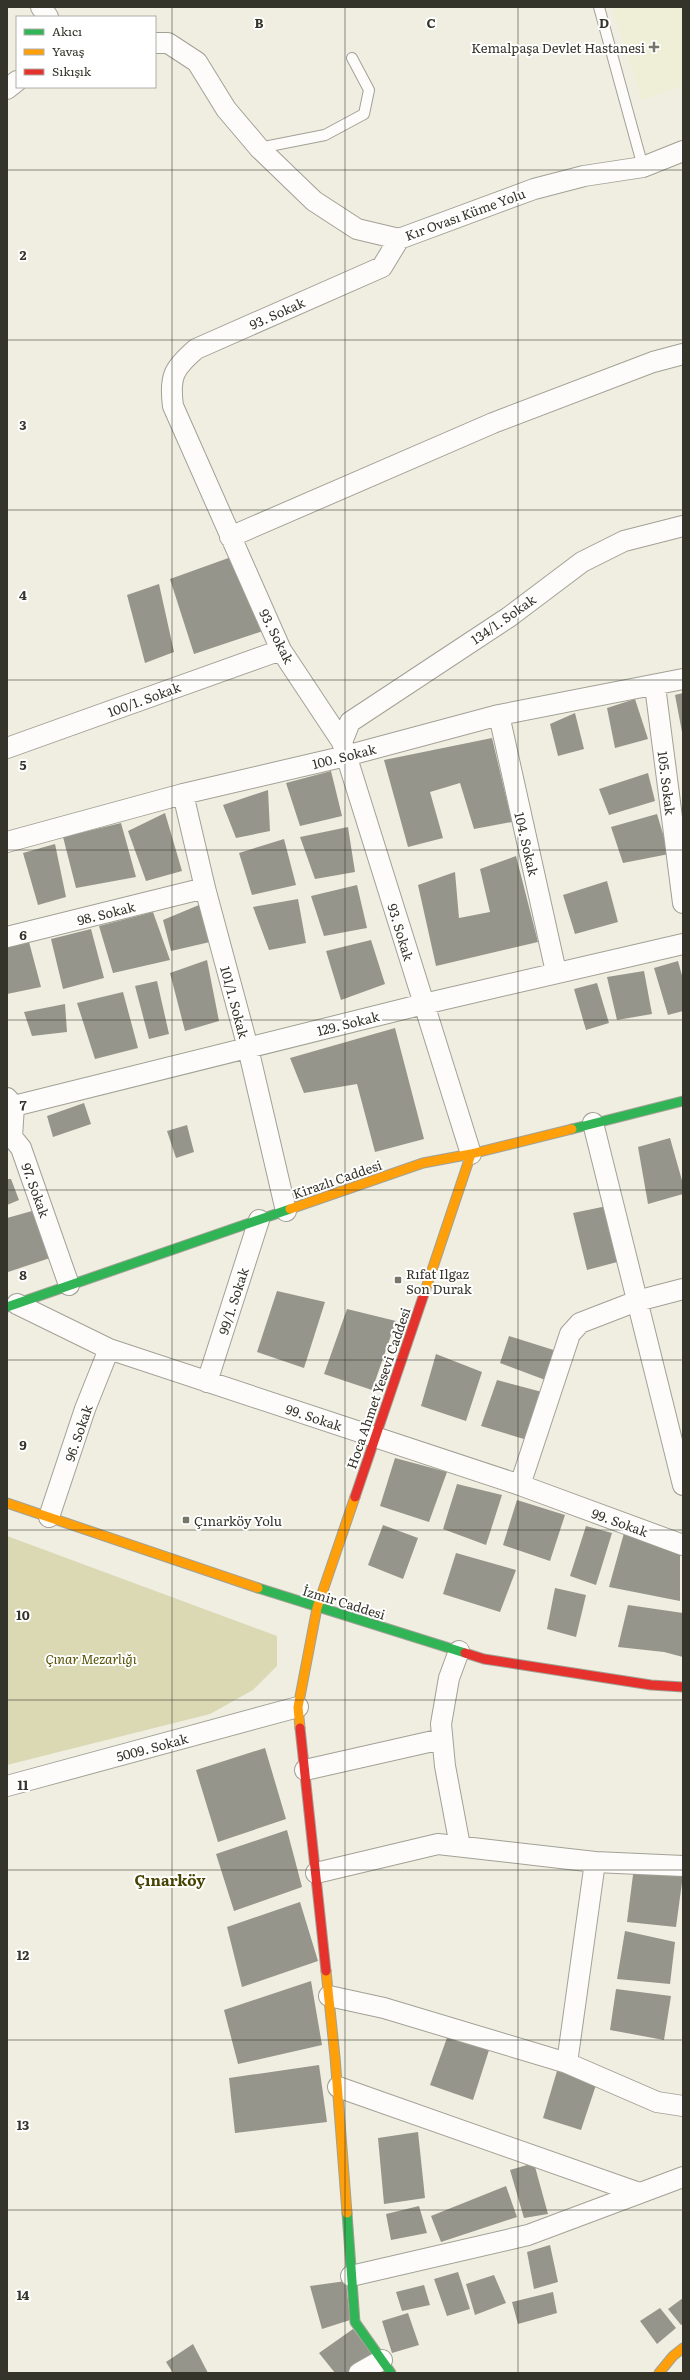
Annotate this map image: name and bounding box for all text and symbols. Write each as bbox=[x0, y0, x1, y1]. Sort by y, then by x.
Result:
text: B bbox=[255, 13, 264, 32]
text: C bbox=[426, 13, 436, 32]
text: D bbox=[599, 13, 609, 32]
legend bbox=[16, 16, 156, 88]
text: Akıcı bbox=[52, 22, 82, 40]
place label: Kemalpaşa Devlet Hastanesi bbox=[471, 38, 646, 57]
marker: Kemalpaşa Devlet Hastanesi bbox=[648, 41, 660, 53]
text: Yavaş bbox=[52, 42, 85, 60]
text: Sıkışık bbox=[52, 62, 92, 80]
street label: Kır Ovası Küme Yolu bbox=[402, 183, 528, 245]
text: 2 bbox=[20, 245, 27, 264]
street label: 93. Sokak bbox=[246, 292, 309, 334]
text: 3 bbox=[19, 415, 27, 434]
text: 4 bbox=[19, 585, 27, 604]
street label: 134/1. Sokak bbox=[467, 589, 540, 648]
street label: 93. Sokak bbox=[255, 605, 299, 667]
street label: 100/1. Sokak bbox=[105, 677, 184, 721]
street label: 100. Sokak bbox=[310, 739, 379, 773]
street label: 105. Sokak bbox=[654, 750, 680, 817]
text: 5 bbox=[19, 755, 27, 774]
street label: 104. Sokak bbox=[510, 810, 544, 879]
street label: 98. Sokak bbox=[75, 896, 138, 929]
street label: 93. Sokak bbox=[383, 901, 419, 964]
text: 6 bbox=[19, 925, 27, 944]
street label: 101/1. Sokak bbox=[216, 964, 254, 1041]
street label: 129. Sokak bbox=[315, 1006, 382, 1040]
text: 7 bbox=[19, 1095, 27, 1114]
street label: Kirazlı Caddesi bbox=[290, 1155, 385, 1203]
street label: 97. Sokak bbox=[17, 1160, 55, 1221]
street label: 99/1. Sokak bbox=[213, 1264, 253, 1337]
place label: Rıfat Ilgaz Son Durak bbox=[406, 1264, 473, 1298]
text: 8 bbox=[19, 1265, 27, 1284]
marker: Rıfat Ilgaz Son Durak bbox=[393, 1275, 403, 1285]
street label: Hoca Ahmet Yesevi Caddesi bbox=[341, 1304, 415, 1471]
street label: 99. Sokak bbox=[283, 1399, 346, 1435]
street label: 96. Sokak bbox=[59, 1401, 97, 1464]
text: 9 bbox=[19, 1435, 27, 1454]
street label: 99. Sokak bbox=[589, 1503, 652, 1541]
place label: Çınarköy Yolu bbox=[194, 1511, 282, 1530]
marker: Çınarköy Yolu bbox=[181, 1515, 191, 1525]
street label: İzmir Caddesi bbox=[300, 1580, 388, 1624]
text: 10 bbox=[16, 1605, 30, 1624]
park label: Çınar Mezarlığı bbox=[45, 1649, 137, 1668]
street label: 5009. Sokak bbox=[114, 1728, 191, 1766]
text: 11 bbox=[18, 1775, 29, 1794]
district label: Çınarköy bbox=[135, 1868, 206, 1891]
text: 12 bbox=[17, 1945, 29, 1964]
text: 13 bbox=[17, 2115, 29, 2134]
text: 14 bbox=[17, 2285, 30, 2304]

